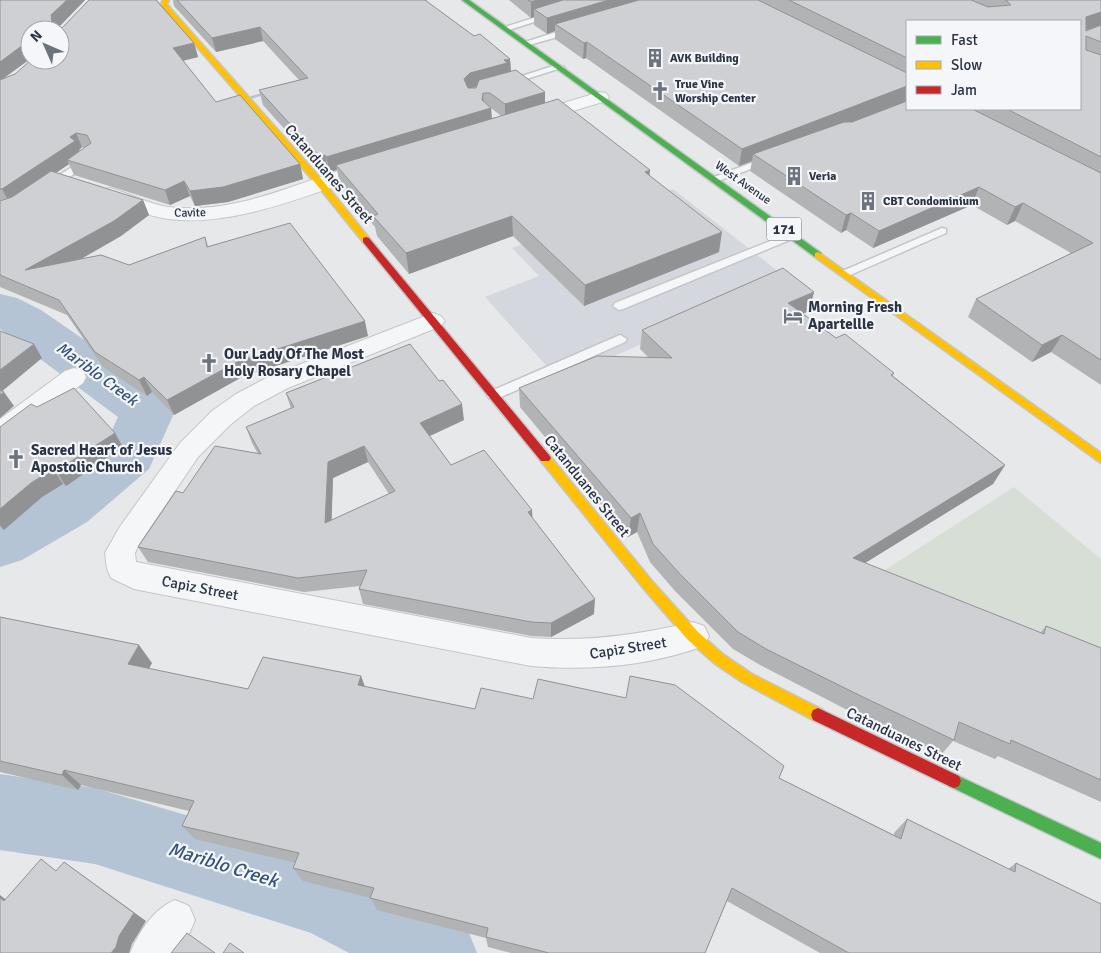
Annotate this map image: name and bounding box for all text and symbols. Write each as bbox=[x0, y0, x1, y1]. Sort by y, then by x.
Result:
north arrow bbox=[20, 20, 70, 70]
legend bbox=[906, 20, 1081, 110]
text: N bbox=[27, 27, 46, 46]
text: Fast bbox=[951, 31, 978, 49]
building icon: AVK Building bbox=[644, 47, 666, 69]
place label: AVK Building bbox=[670, 51, 739, 66]
text: Slow bbox=[951, 56, 982, 74]
place label: True Vine Worship Center bbox=[675, 77, 756, 106]
church icon: True Vine Worship Center bbox=[649, 80, 671, 102]
text: Jam bbox=[951, 81, 977, 99]
street label: Catanduanes Street bbox=[281, 121, 377, 227]
street label: West Avenue bbox=[712, 158, 774, 208]
building icon: Veria bbox=[783, 165, 805, 187]
place label: Veria bbox=[809, 169, 836, 184]
building icon: CBT Condominium bbox=[857, 190, 879, 212]
place label: CBT Condominium bbox=[883, 194, 979, 209]
street label: Cavite bbox=[174, 205, 206, 221]
road number: 171 bbox=[766, 218, 802, 240]
place label: Morning Fresh Apartellle bbox=[808, 298, 902, 333]
hotel icon: Morning Fresh Apartellle bbox=[782, 305, 804, 327]
water label: Mariblo Creek bbox=[52, 338, 143, 411]
place label: Our Lady Of The Most Holy Rosary Chapel bbox=[224, 345, 364, 380]
church icon: Our Lady Of The Most Holy Rosary Chapel bbox=[198, 352, 220, 374]
street label: Catanduanes Street bbox=[540, 431, 634, 541]
place label: Sacred Heart of Jesus Apostolic Church bbox=[31, 441, 172, 476]
church icon: Sacred Heart of Jesus Apostolic Church bbox=[5, 448, 27, 470]
street label: Capiz Street bbox=[160, 572, 240, 604]
street label: Capiz Street bbox=[588, 633, 668, 663]
street label: Catanduanes Street bbox=[844, 703, 964, 775]
water label: Mariblo Creek bbox=[165, 837, 282, 894]

